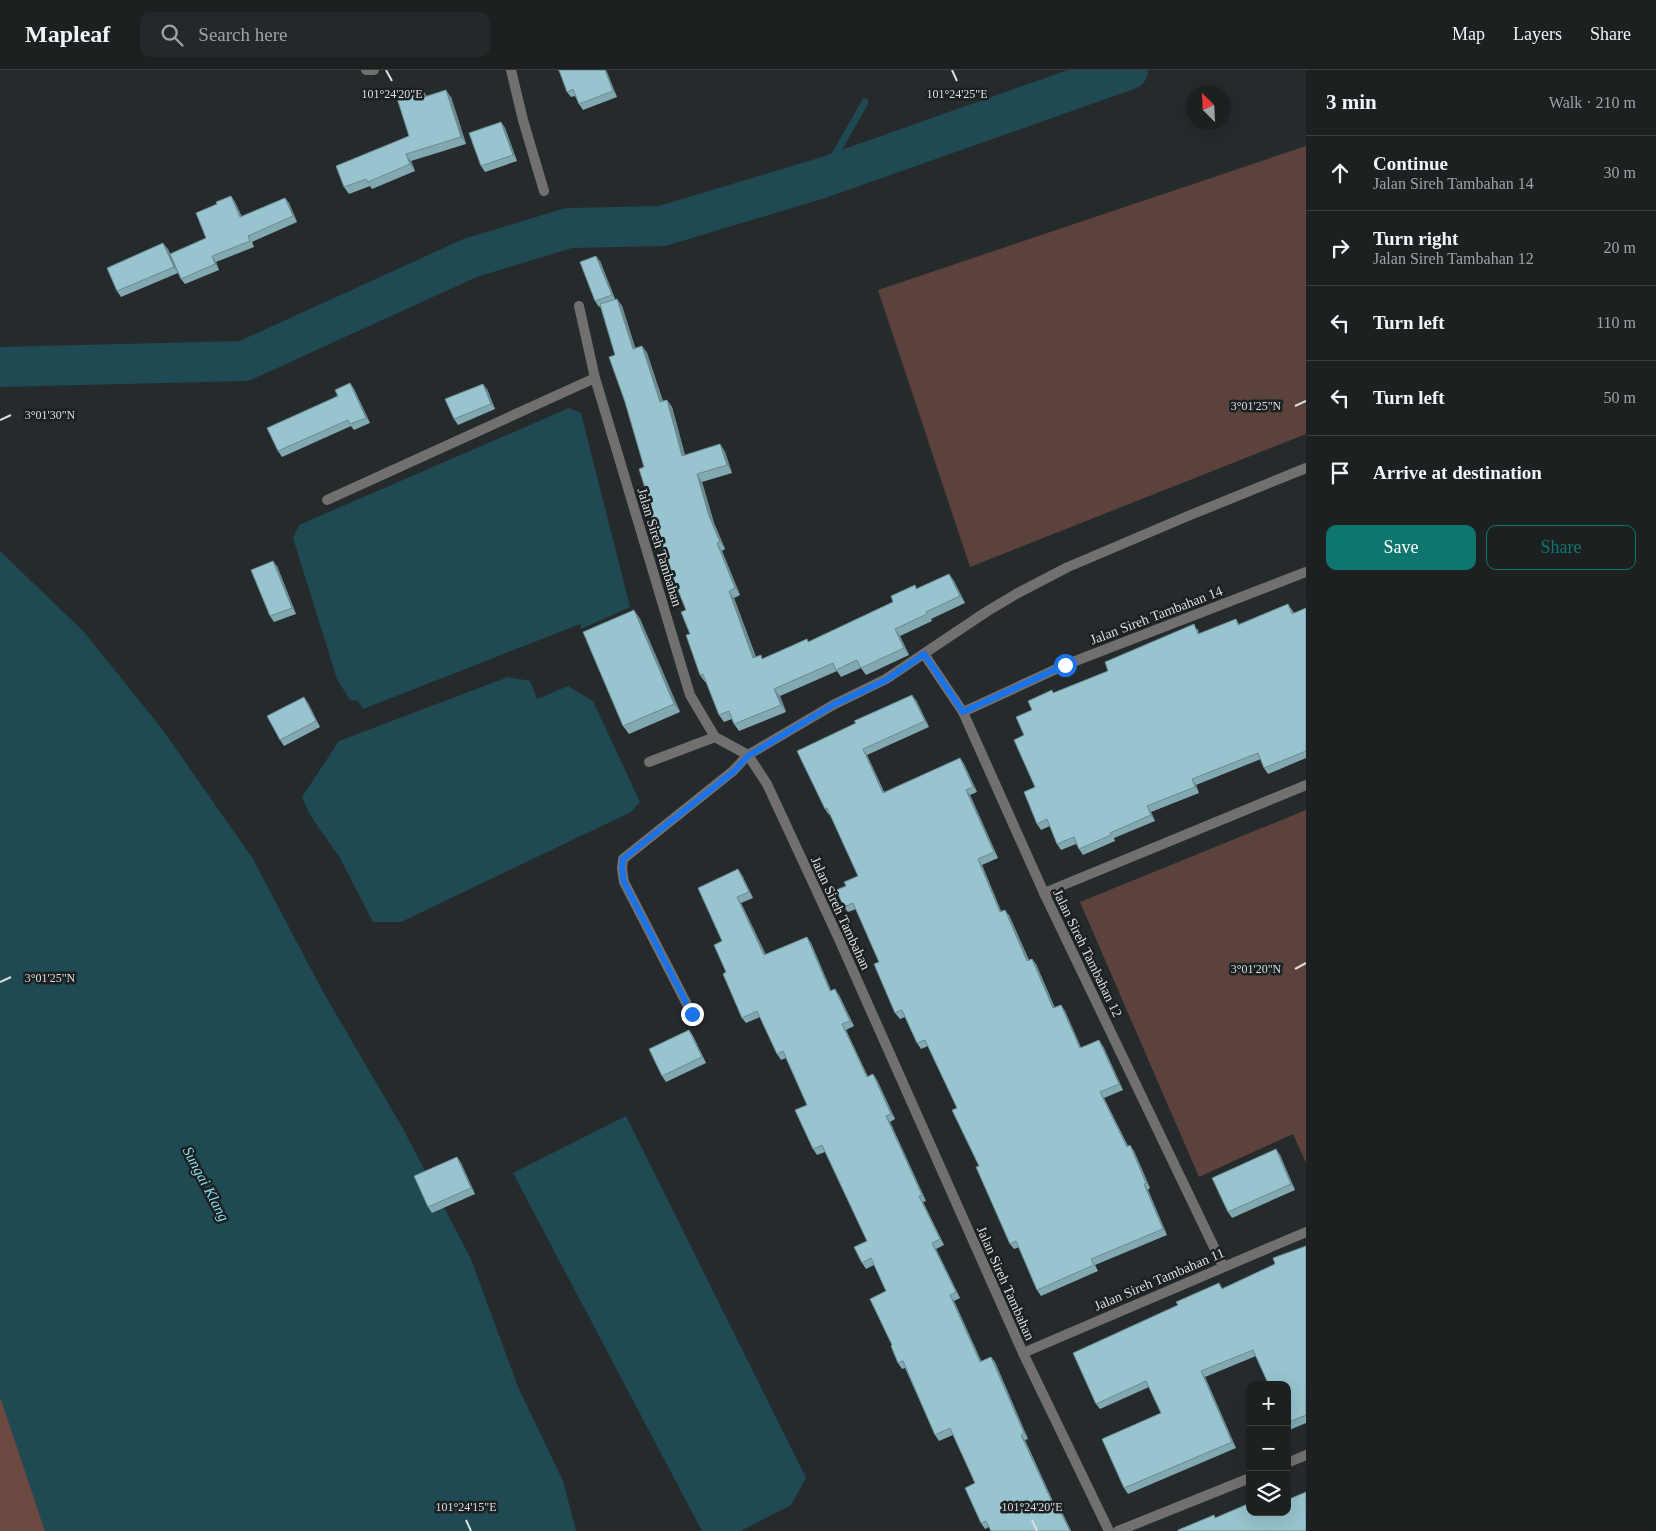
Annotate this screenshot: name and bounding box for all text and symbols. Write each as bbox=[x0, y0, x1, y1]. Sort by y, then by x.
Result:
search box bbox=[140, 12, 490, 57]
text: Mapleaf bbox=[25, 21, 110, 47]
icon: search bbox=[158, 21, 186, 49]
text: Search here bbox=[198, 24, 287, 45]
text: Map bbox=[1452, 24, 1485, 44]
text: Layers bbox=[1513, 24, 1562, 44]
text: Share bbox=[1590, 24, 1631, 44]
north arrow bbox=[1186, 85, 1231, 130]
text: 101°24'20"E bbox=[361, 87, 423, 101]
text: 101°24'25"E bbox=[926, 87, 988, 101]
text: 3 min bbox=[1326, 90, 1377, 114]
text: Walk · 210 m bbox=[1549, 94, 1636, 111]
text: Continue bbox=[1373, 153, 1448, 174]
icon: ahead bbox=[1326, 159, 1354, 187]
text: 30 m bbox=[1604, 164, 1636, 181]
text: Jalan Sireh Tambahan 14 bbox=[1373, 175, 1534, 192]
text: Turn right bbox=[1373, 228, 1458, 249]
icon: right bbox=[1326, 234, 1354, 262]
text: 20 m bbox=[1604, 239, 1636, 256]
text: Jalan Sireh Tambahan 12 bbox=[1373, 250, 1534, 267]
icon: left bbox=[1326, 309, 1354, 337]
text: Turn left bbox=[1373, 312, 1445, 333]
text: 110 m bbox=[1596, 314, 1636, 331]
icon: left bbox=[1326, 384, 1354, 412]
text: Turn left bbox=[1373, 387, 1445, 408]
text: 50 m bbox=[1604, 389, 1636, 406]
text: 3°01'25"N bbox=[1231, 399, 1282, 413]
text: 3°01'30"N bbox=[25, 408, 76, 422]
icon: arrive bbox=[1326, 459, 1354, 487]
text: Arrive at destination bbox=[1373, 462, 1542, 483]
street label: Jalan Sireh Tambahan bbox=[634, 486, 685, 608]
button: Save bbox=[1326, 525, 1476, 570]
button: Share bbox=[1486, 525, 1636, 570]
street label: Jalan Sireh Tambahan 14 bbox=[1088, 583, 1225, 648]
route start bbox=[1054, 654, 1077, 677]
street label: Jalan Sireh Tambahan bbox=[808, 854, 873, 972]
street label: Jalan Sireh Tambahan 12 bbox=[1050, 887, 1125, 1020]
text: 3°01'20"N bbox=[1231, 962, 1282, 976]
text: 3°01'25"N bbox=[25, 971, 76, 985]
route end bbox=[681, 1003, 704, 1026]
water label: Sungai Klang bbox=[180, 1144, 233, 1224]
street label: Jalan Sireh Tambahan bbox=[974, 1224, 1037, 1343]
street label: Jalan Sireh Tambahan 11 bbox=[1092, 1245, 1227, 1314]
map controls bbox=[1246, 1381, 1291, 1516]
button: + bbox=[1246, 1381, 1291, 1426]
button: − bbox=[1246, 1426, 1291, 1471]
button: layers bbox=[1246, 1471, 1291, 1516]
text: 101°24'15"E bbox=[435, 1500, 497, 1514]
text: 101°24'20"E bbox=[1001, 1500, 1063, 1514]

